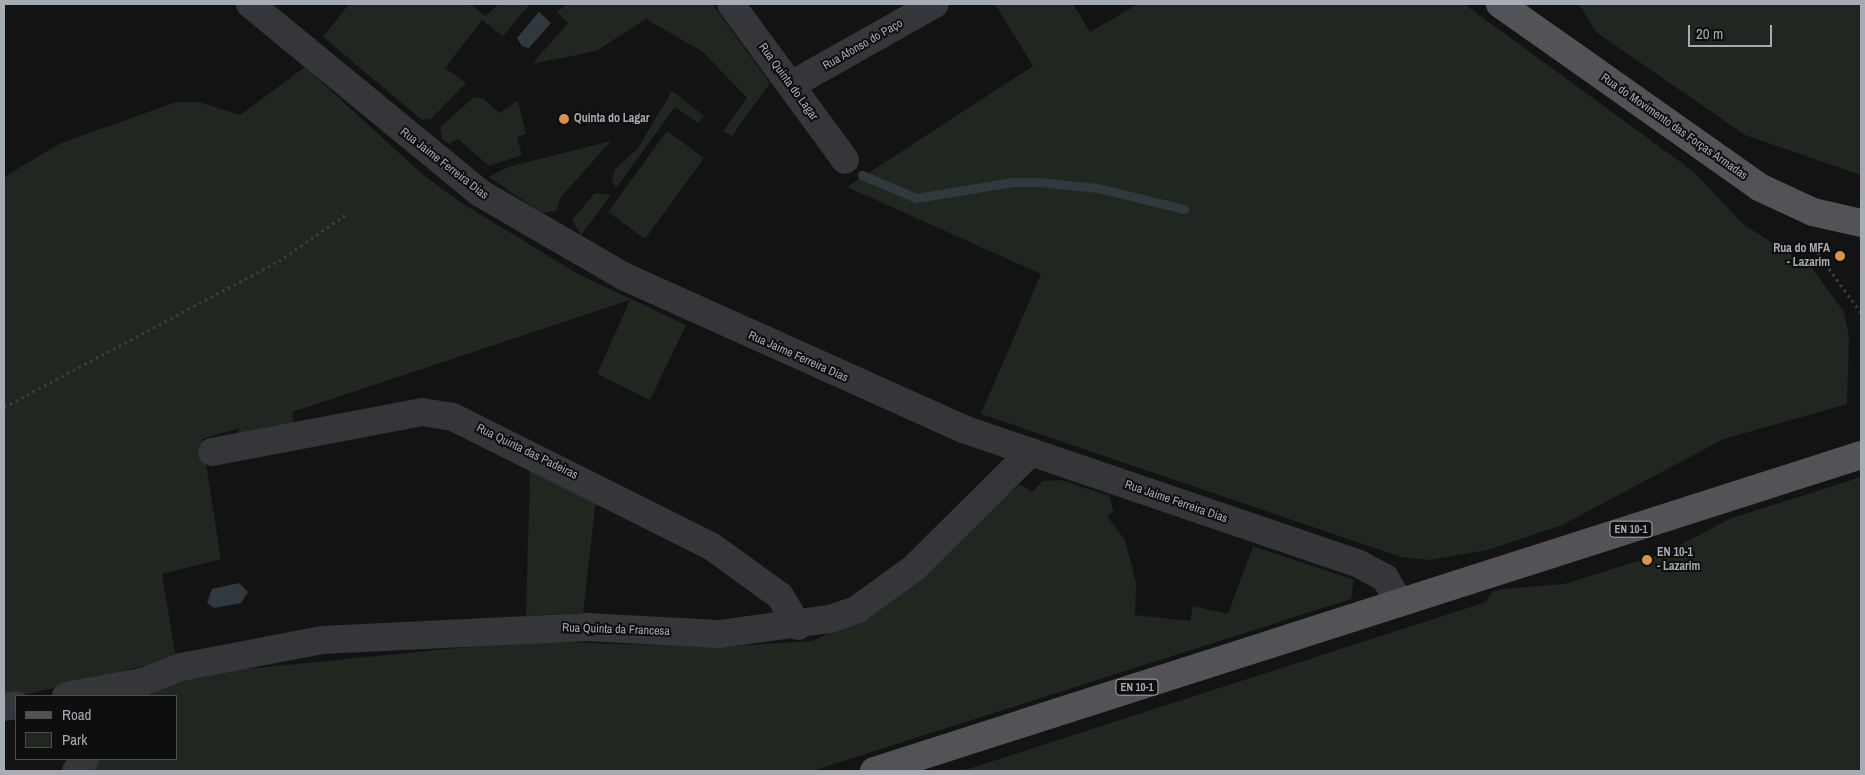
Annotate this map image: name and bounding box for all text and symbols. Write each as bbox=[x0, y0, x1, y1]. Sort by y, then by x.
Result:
scale bar bbox=[1690, 15, 1774, 47]
street label: Rua Afonso do Paço bbox=[820, 16, 906, 74]
text: 20 m bbox=[1696, 23, 1723, 44]
street label: Rua Quinta do Lagar bbox=[755, 41, 821, 123]
street label: Rua do Movimento das Forças Armadas bbox=[1598, 71, 1750, 183]
place label: Quinta do Lagar bbox=[574, 112, 649, 126]
marker: Quinta do Lagar bbox=[558, 113, 570, 125]
street label: Rua Jaime Ferreira Dias bbox=[397, 125, 491, 203]
place label: Rua do MFA - Lazarim bbox=[1773, 242, 1830, 270]
marker: Rua do MFA - Lazarim bbox=[1834, 250, 1846, 262]
street label: Rua Jaime Ferreira Dias bbox=[746, 329, 850, 385]
street label: Rua Quinta das Padeiras bbox=[474, 421, 580, 483]
street label: Rua Jaime Ferreira Dias bbox=[1123, 478, 1229, 526]
road number: EN 10-1 bbox=[1608, 520, 1654, 538]
place label: EN 10-1 - Lazarim bbox=[1657, 546, 1700, 574]
marker: EN 10-1 - Lazarim bbox=[1641, 554, 1653, 566]
street label: Rua Quinta da Francesa bbox=[562, 621, 670, 639]
road number: EN 10-1 bbox=[1114, 679, 1160, 696]
legend bbox=[15, 695, 178, 760]
text: Road bbox=[62, 704, 91, 725]
text: Park bbox=[62, 729, 87, 750]

